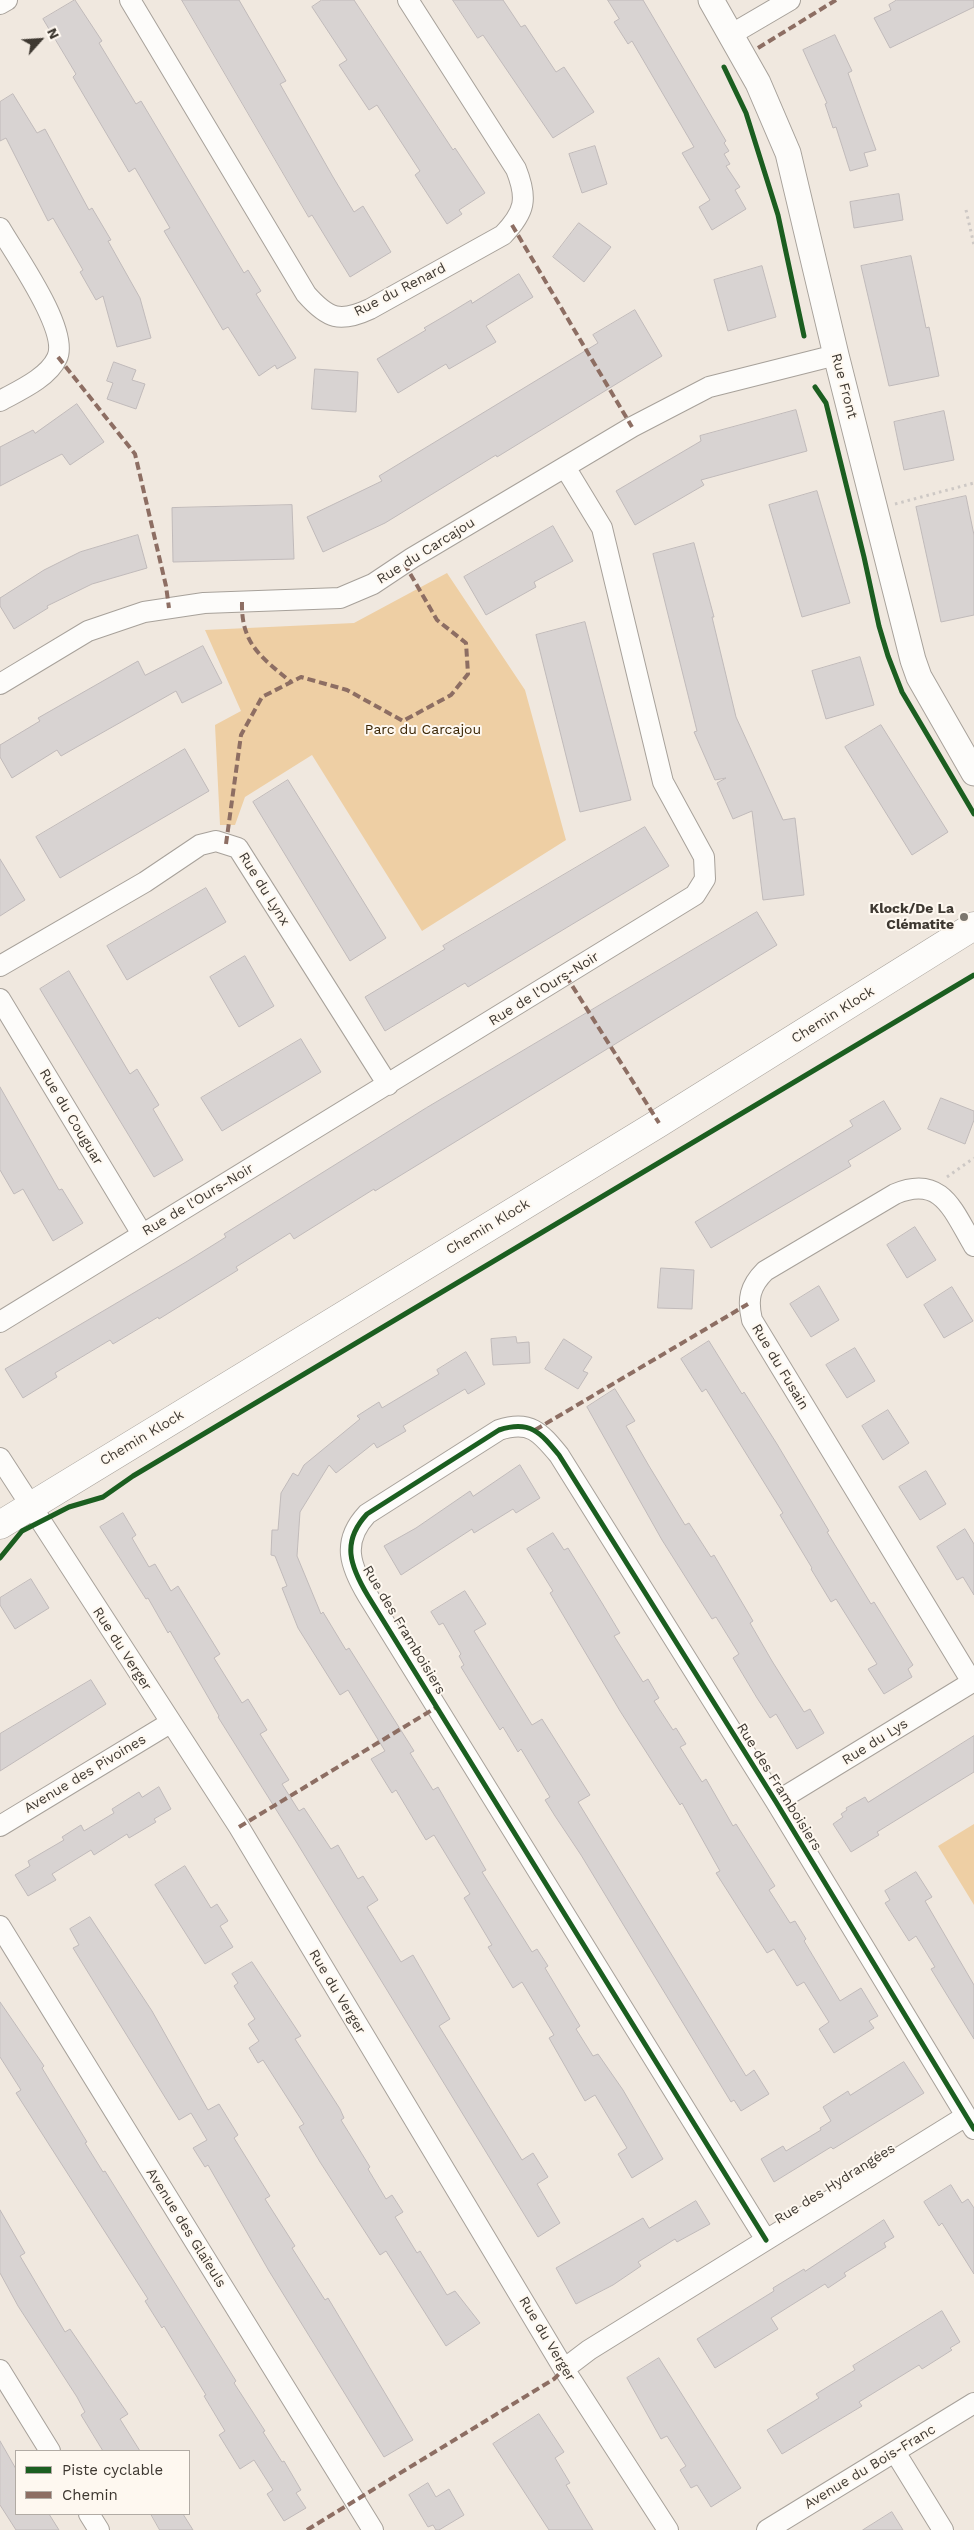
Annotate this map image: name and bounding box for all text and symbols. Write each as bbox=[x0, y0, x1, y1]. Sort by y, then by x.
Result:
north arrow bbox=[15, 15, 65, 65]
text: N bbox=[44, 25, 63, 42]
street label: Rue du Renard bbox=[351, 260, 449, 320]
street label: Rue Front bbox=[827, 351, 861, 421]
street label: Rue du Carcajou bbox=[374, 514, 478, 588]
park label: Parc du Carcajou bbox=[365, 722, 481, 738]
street label: Rue du Lynx bbox=[235, 849, 293, 929]
place label: Klock/De La Clématite bbox=[869, 901, 954, 934]
marker: Klock/De La Clématite bbox=[958, 911, 970, 923]
street label: Rue de l'Ours-Noir bbox=[486, 948, 602, 1030]
street label: Chemin Klock bbox=[788, 983, 878, 1047]
street label: Rue du Couguar bbox=[36, 1066, 106, 1168]
street label: Rue de l'Ours-Noir bbox=[139, 1160, 257, 1240]
street label: Chemin Klock bbox=[443, 1195, 533, 1259]
street label: Rue du Fusain bbox=[748, 1321, 812, 1413]
street label: Chemin Klock bbox=[97, 1406, 187, 1470]
street label: Rue des Framboisiers bbox=[359, 1563, 449, 1697]
street label: Rue du Verger bbox=[89, 1604, 155, 1694]
street label: Rue du Lys bbox=[839, 1715, 911, 1769]
street label: Rue des Framboisiers bbox=[733, 1720, 825, 1854]
street label: Avenue des Pivoines bbox=[21, 1731, 149, 1817]
street label: Rue du Verger bbox=[305, 1947, 369, 2037]
street label: Rue des Hydrangées bbox=[772, 2140, 898, 2228]
street label: Avenue des Glaïeuls bbox=[142, 2165, 230, 2291]
street label: Rue du Verger bbox=[515, 2294, 579, 2384]
street label: Avenue du Bois-Franc bbox=[801, 2421, 939, 2513]
legend bbox=[15, 2450, 190, 2515]
text: Piste cyclable bbox=[62, 2461, 163, 2479]
text: Chemin bbox=[62, 2486, 118, 2504]

